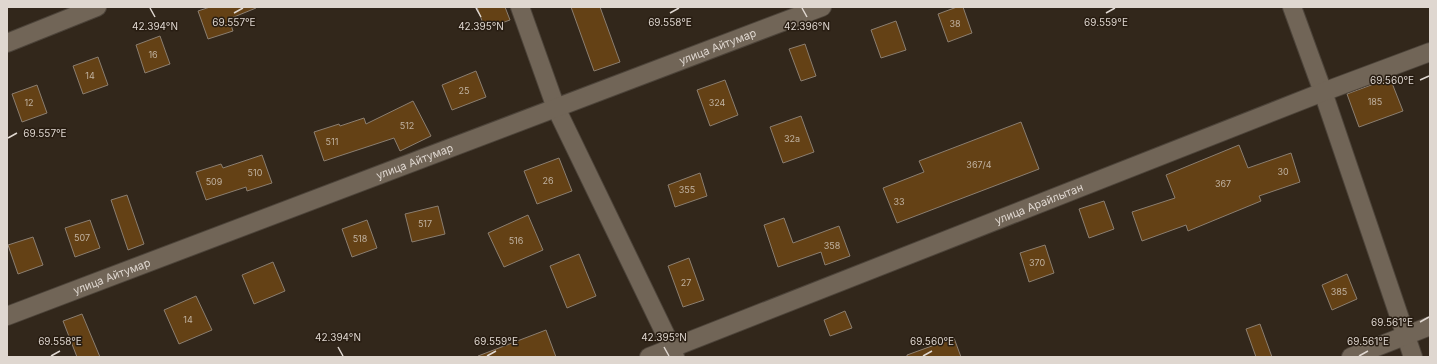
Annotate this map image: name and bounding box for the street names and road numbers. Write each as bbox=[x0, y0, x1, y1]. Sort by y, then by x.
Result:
street label: улица Айтумар bbox=[677, 26, 758, 68]
street label: улица Айтумар bbox=[374, 140, 455, 182]
street label: улица Арайлытан bbox=[993, 180, 1085, 227]
street label: улица Айтумар bbox=[71, 255, 153, 297]

